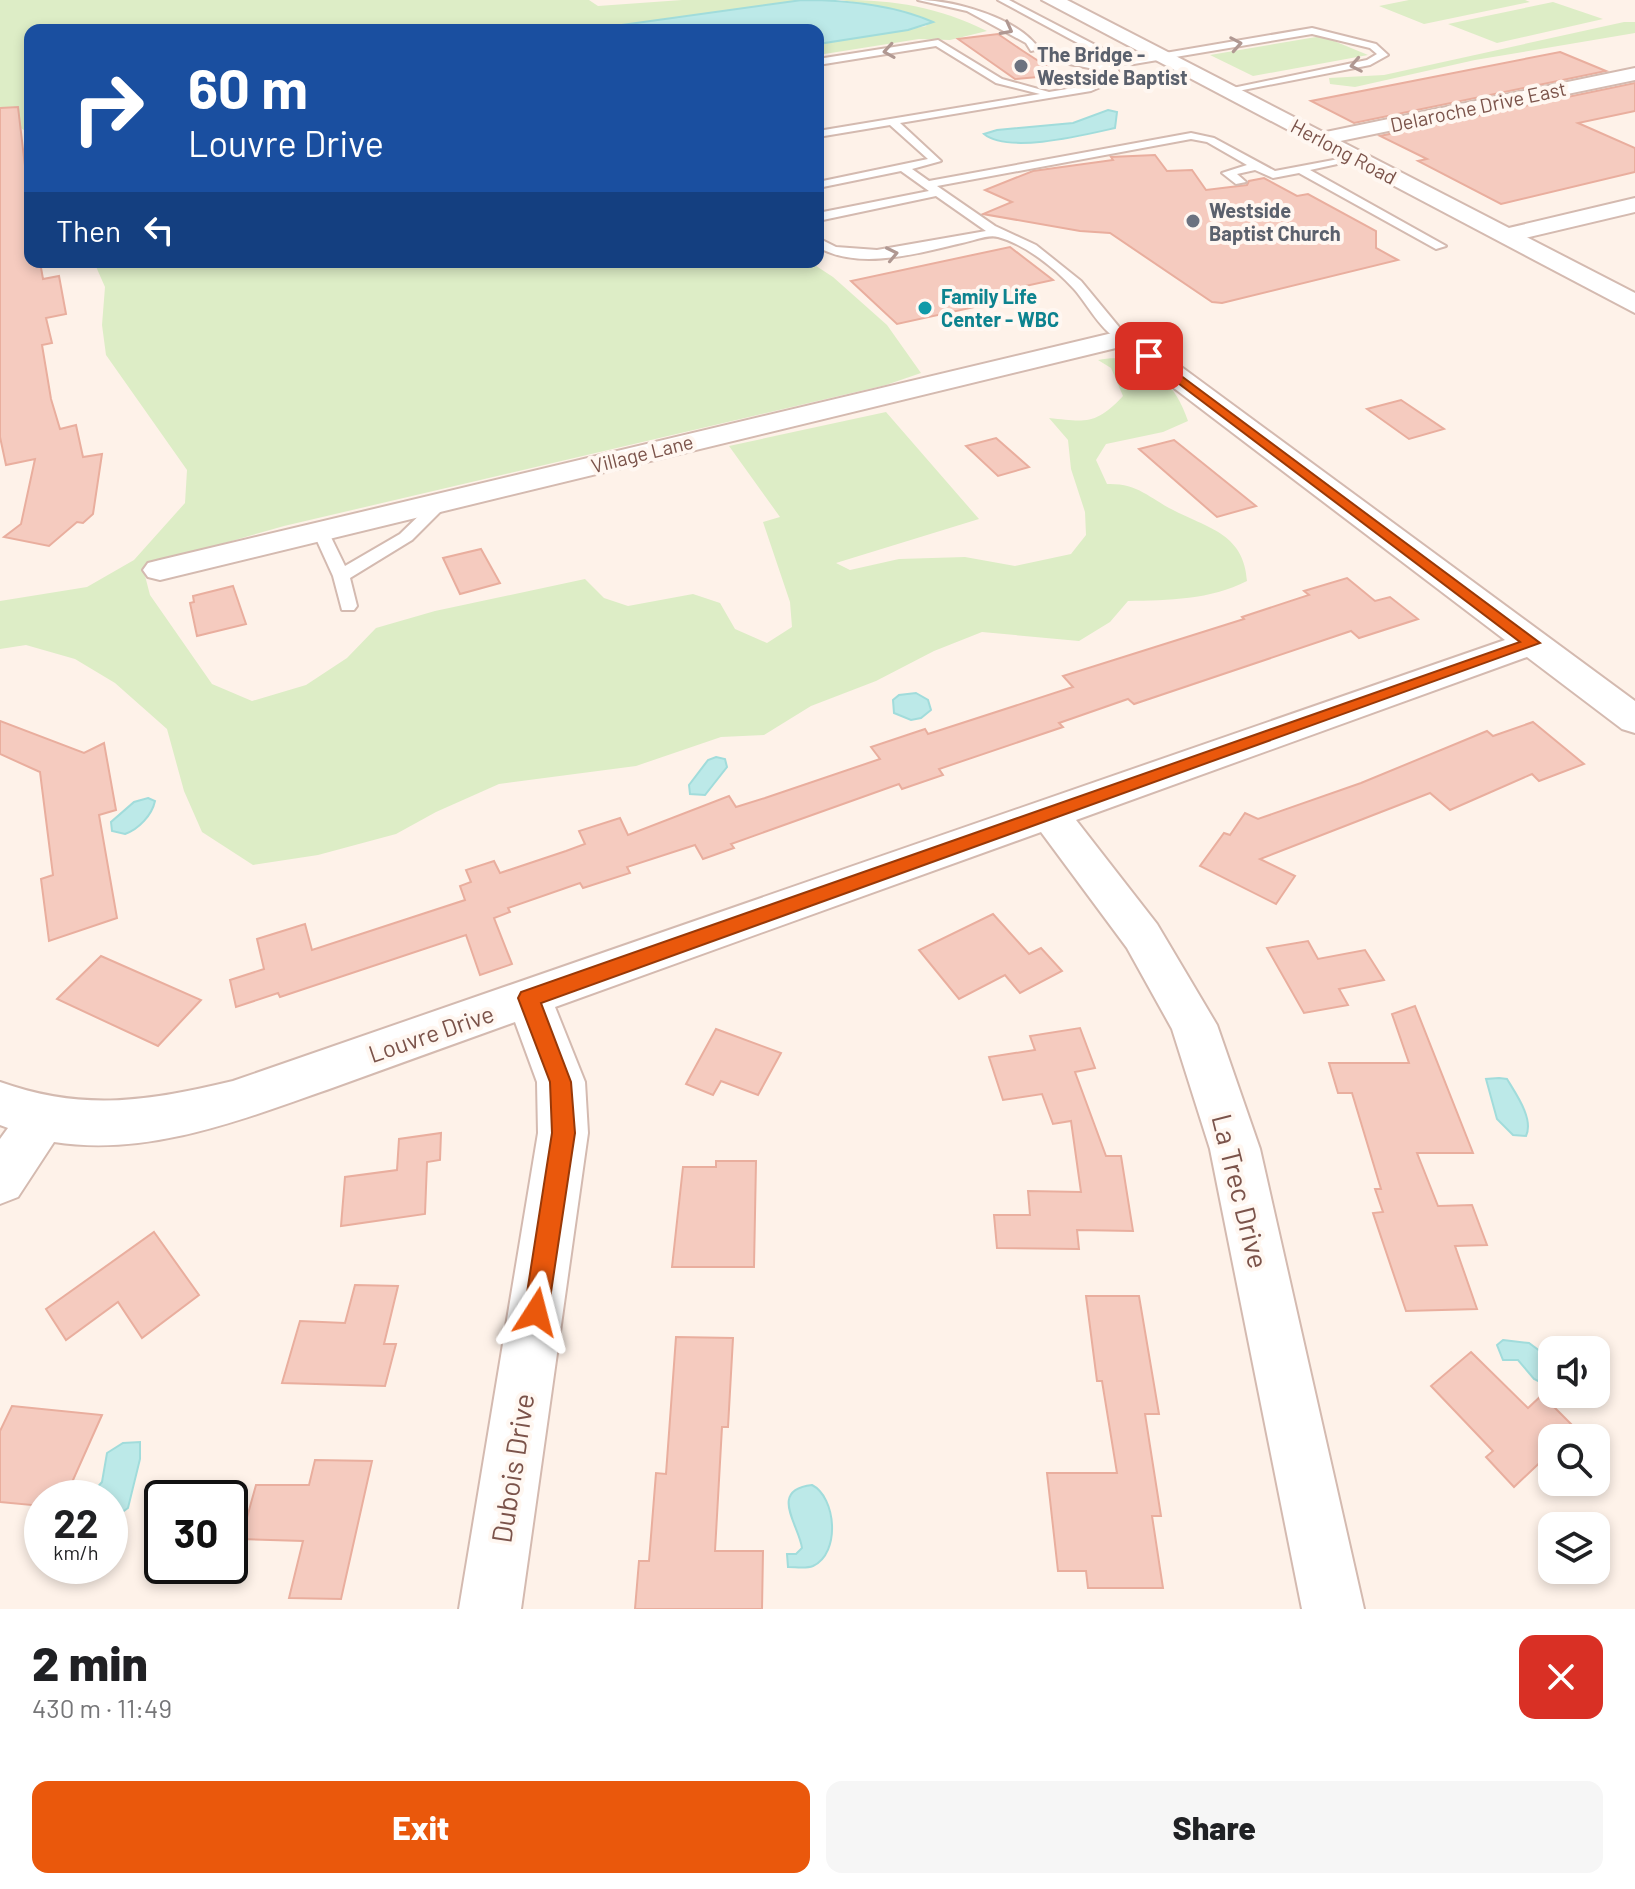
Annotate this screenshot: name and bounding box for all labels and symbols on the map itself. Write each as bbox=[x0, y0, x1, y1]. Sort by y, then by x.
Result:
one-way arrow bbox=[999, 19, 1013, 34]
one-way arrow bbox=[1230, 37, 1243, 54]
one-way arrow bbox=[882, 41, 896, 58]
place label: The Bridge - Westside Baptist bbox=[1037, 42, 1188, 89]
one-way arrow bbox=[1349, 55, 1362, 72]
marker: The Bridge - Westside Baptist bbox=[1012, 57, 1030, 75]
street label: Delaroche Drive East bbox=[1388, 76, 1568, 136]
street label: Herlong Road bbox=[1287, 113, 1401, 189]
place label: Westside Baptist Church bbox=[1209, 198, 1341, 245]
marker: Westside Baptist Church bbox=[1184, 212, 1202, 230]
one-way arrow bbox=[885, 246, 898, 263]
place label: Family Life Center - WBC bbox=[941, 284, 1059, 331]
marker: Family Life Center - WBC bbox=[916, 299, 934, 317]
pin bbox=[1115, 322, 1183, 390]
street label: Village Lane bbox=[588, 429, 696, 477]
street label: Louvre Drive bbox=[365, 998, 497, 1068]
street label: La Trec Drive bbox=[1205, 1110, 1277, 1272]
position arrow bbox=[494, 1270, 578, 1354]
street label: Dubois Drive bbox=[483, 1391, 541, 1545]
speed limit sign: 30 bbox=[144, 1480, 248, 1584]

